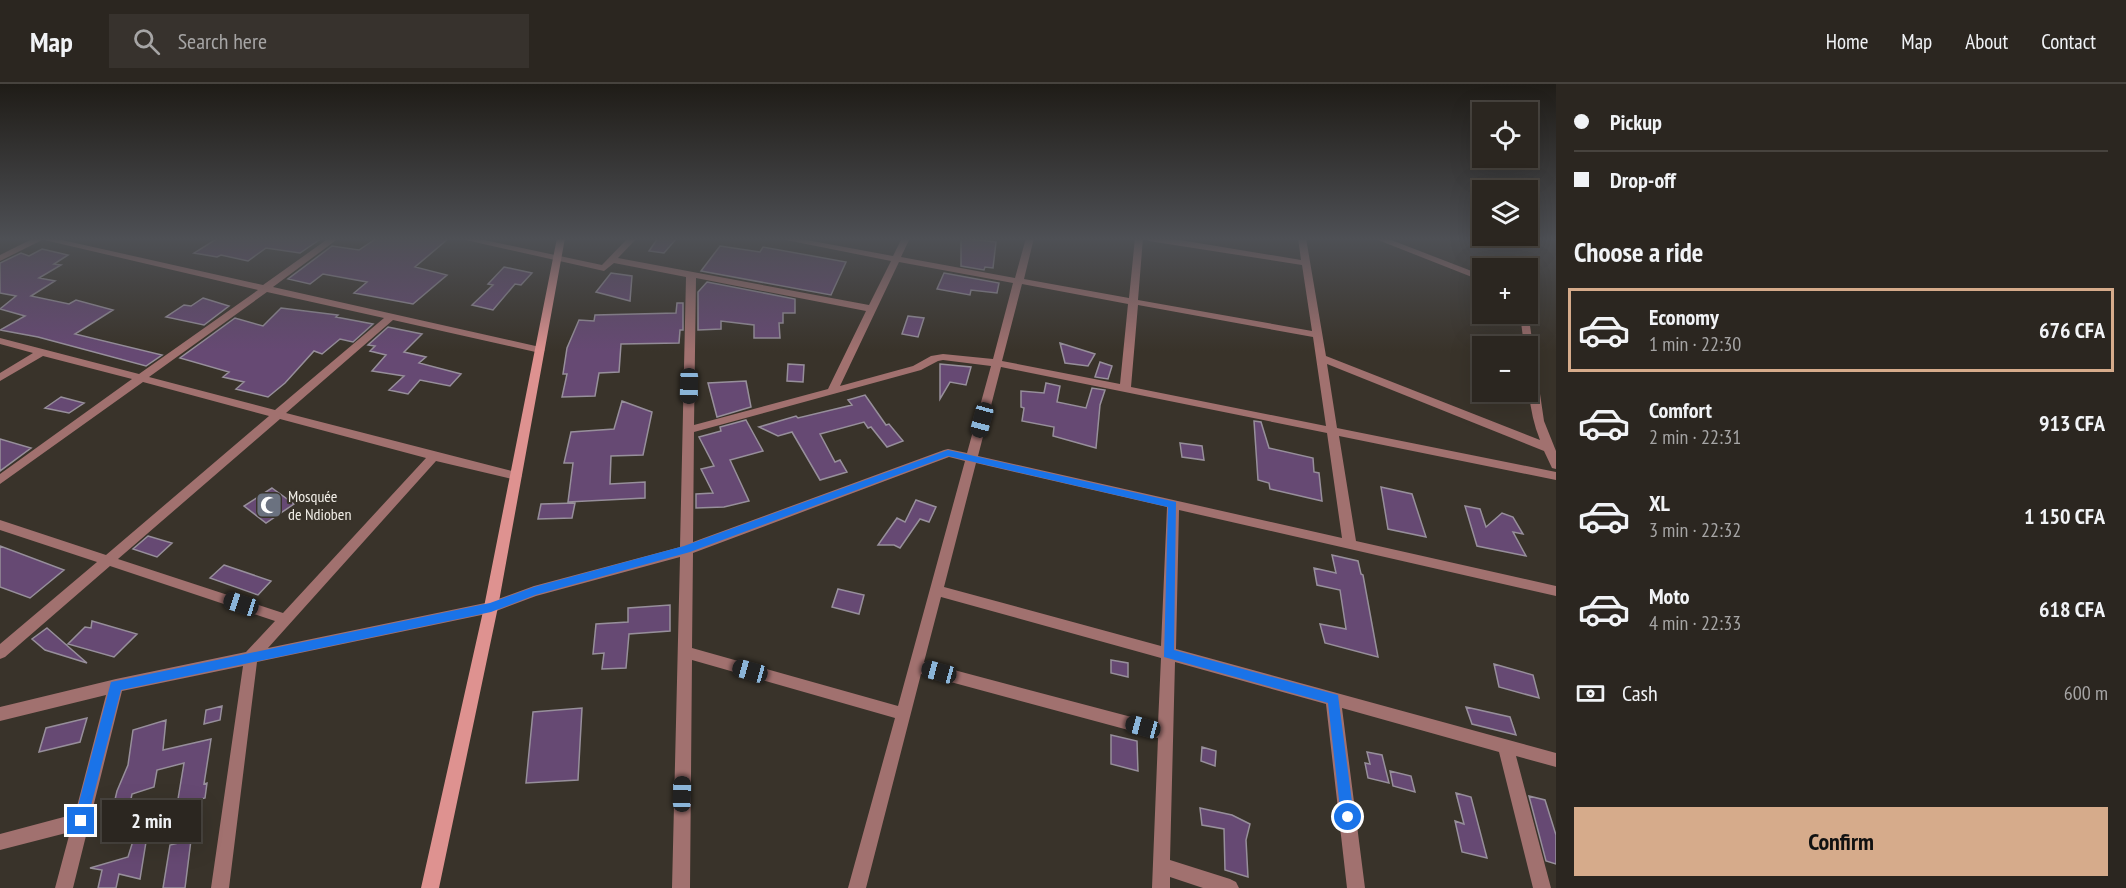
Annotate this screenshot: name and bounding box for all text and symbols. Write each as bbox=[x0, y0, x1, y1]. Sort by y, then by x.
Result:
search box bbox=[109, 14, 529, 68]
text: Map bbox=[30, 23, 73, 60]
icon: search bbox=[130, 25, 163, 58]
text: Search here bbox=[178, 27, 267, 55]
text: Home bbox=[1826, 28, 1868, 55]
text: Map bbox=[1901, 28, 1932, 55]
text: About bbox=[1965, 28, 2008, 55]
text: Contact bbox=[2041, 28, 2096, 55]
map controls bbox=[1472, 102, 1538, 402]
button: locate bbox=[1472, 102, 1538, 168]
text: Pickup bbox=[1610, 108, 1662, 136]
text: Drop-off bbox=[1610, 166, 1676, 194]
button: layers bbox=[1472, 180, 1538, 246]
text: Choose a ride bbox=[1574, 235, 1703, 269]
button: + bbox=[1472, 258, 1538, 324]
icon: car bbox=[1577, 303, 1631, 357]
text: Economy bbox=[1649, 303, 1719, 331]
text: 676 CFA bbox=[2039, 316, 2105, 344]
text: 1 min · 22:30 bbox=[1649, 331, 1741, 357]
button: − bbox=[1472, 336, 1538, 402]
car bbox=[680, 368, 698, 404]
icon: car bbox=[1577, 396, 1631, 450]
text: Comfort bbox=[1649, 396, 1712, 424]
car bbox=[969, 400, 995, 440]
text: 913 CFA bbox=[2039, 409, 2105, 437]
text: 2 min · 22:31 bbox=[1649, 424, 1741, 450]
place label: Mosquée de Ndioben bbox=[288, 486, 351, 524]
icon: car bbox=[1577, 489, 1631, 543]
text: XL bbox=[1649, 489, 1670, 517]
mosque icon: Mosquée de Ndioben bbox=[254, 490, 284, 520]
text: 1 150 CFA bbox=[2024, 502, 2105, 530]
text: 3 min · 22:32 bbox=[1649, 517, 1741, 543]
icon: car bbox=[1577, 582, 1631, 636]
text: Moto bbox=[1649, 582, 1690, 610]
car bbox=[221, 590, 261, 618]
text: 618 CFA bbox=[2039, 595, 2105, 623]
text: 4 min · 22:33 bbox=[1649, 610, 1741, 636]
car bbox=[730, 657, 770, 685]
car bbox=[919, 659, 959, 685]
icon: cash bbox=[1574, 677, 1607, 710]
text: Cash bbox=[1622, 679, 1658, 707]
text: 600 m bbox=[2064, 680, 2108, 706]
car bbox=[1123, 714, 1163, 740]
car bbox=[673, 776, 691, 812]
callout: 2 min bbox=[102, 800, 201, 842]
route start bbox=[1334, 803, 1361, 830]
route end bbox=[67, 807, 94, 834]
button: Confirm bbox=[1574, 807, 2108, 876]
text: 2 min bbox=[131, 808, 172, 834]

